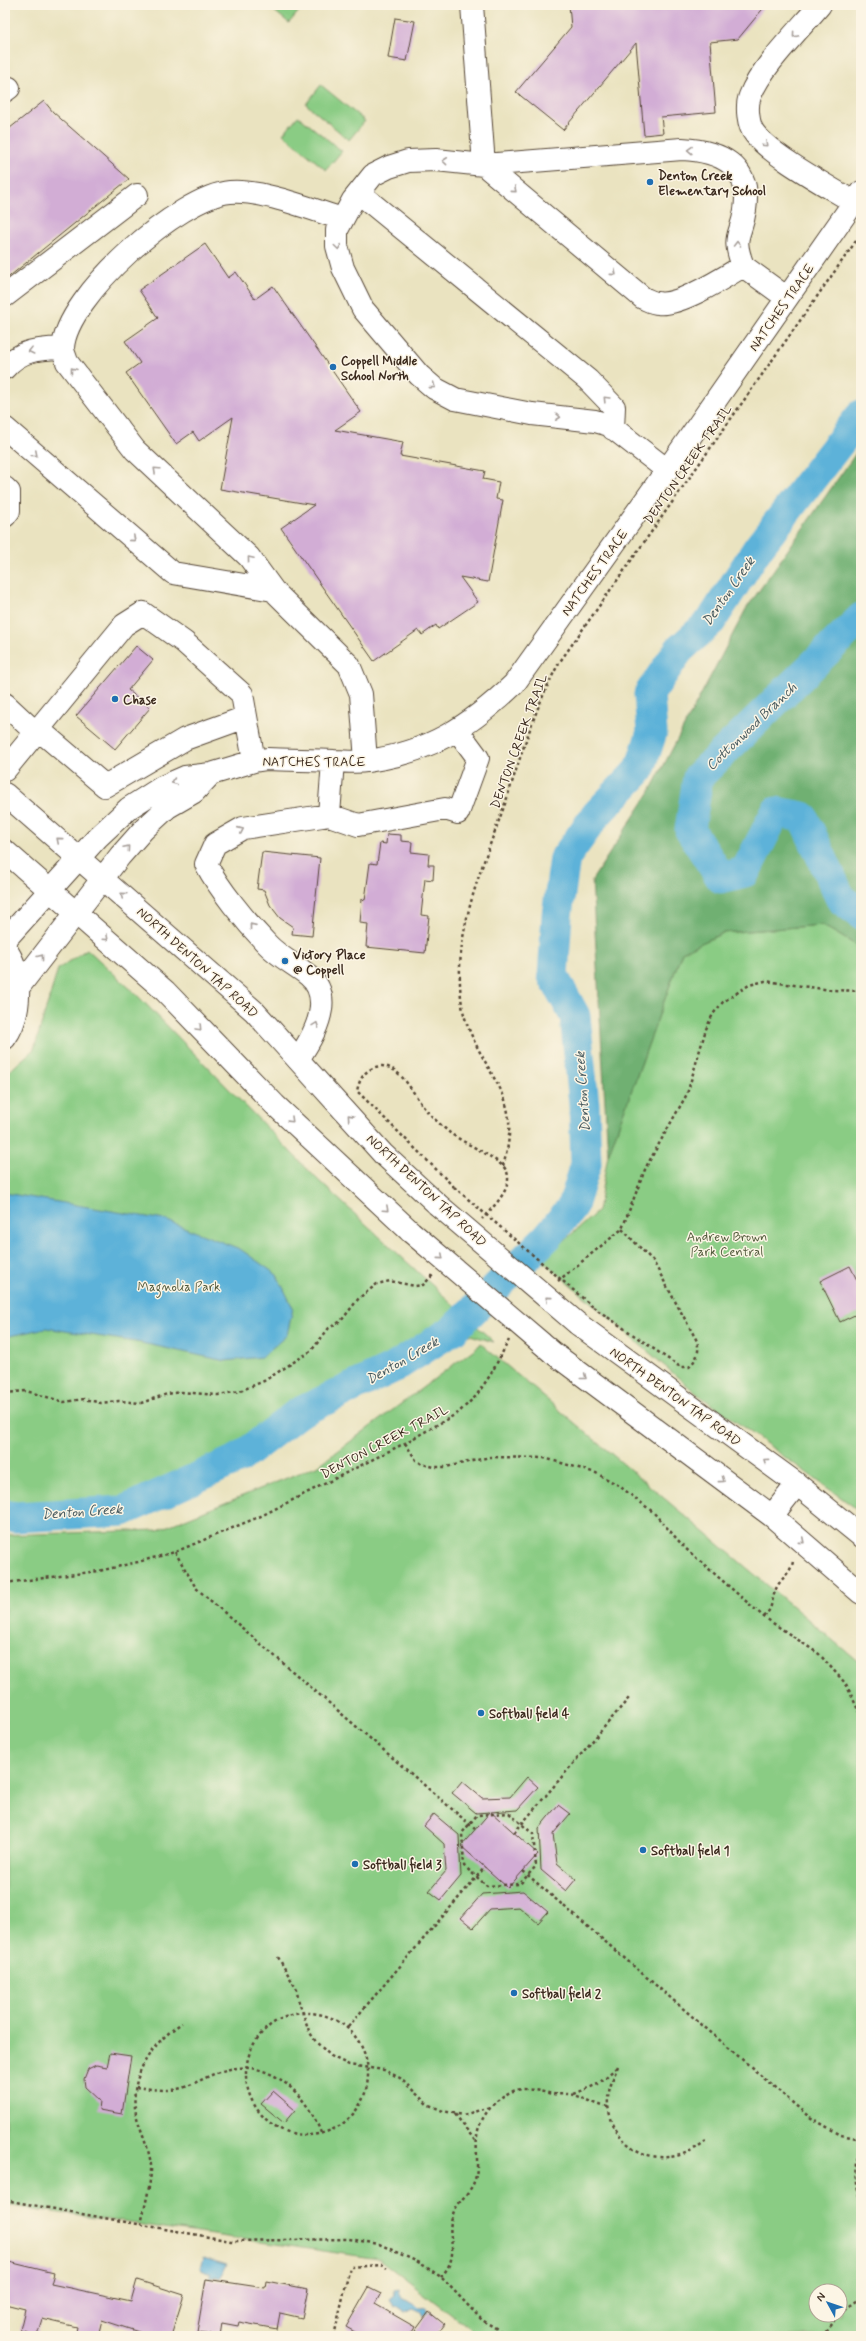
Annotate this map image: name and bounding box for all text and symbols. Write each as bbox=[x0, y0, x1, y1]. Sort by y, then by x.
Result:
one-way arrow bbox=[792, 30, 799, 38]
one-way arrow bbox=[760, 139, 768, 147]
one-way arrow bbox=[687, 145, 693, 154]
one-way arrow bbox=[442, 156, 448, 165]
place label: Denton Creek Elementary School bbox=[658, 168, 766, 200]
marker: Denton Creek Elementary School bbox=[645, 177, 655, 187]
one-way arrow bbox=[509, 185, 517, 192]
one-way arrow bbox=[733, 241, 741, 247]
one-way arrow bbox=[333, 244, 342, 250]
street label: NATCHES TRACE bbox=[746, 261, 819, 355]
one-way arrow bbox=[609, 269, 616, 276]
one-way arrow bbox=[28, 346, 35, 355]
place label: Coppell Middle School North bbox=[341, 353, 417, 385]
marker: Coppell Middle School North bbox=[328, 362, 338, 372]
one-way arrow bbox=[70, 368, 77, 375]
one-way arrow bbox=[429, 381, 436, 389]
one-way arrow bbox=[603, 396, 611, 404]
street label: DENTON CREEK TRAIL bbox=[641, 402, 736, 528]
one-way arrow bbox=[555, 412, 561, 421]
one-way arrow bbox=[30, 449, 37, 456]
one-way arrow bbox=[153, 467, 161, 474]
street label: NATCHES TRACE bbox=[558, 526, 632, 619]
one-way arrow bbox=[128, 534, 136, 541]
water label: Denton Creek bbox=[698, 553, 760, 630]
one-way arrow bbox=[248, 556, 255, 564]
street label: DENTON CREEK TRAIL bbox=[487, 672, 552, 811]
water label: Cottonwood Branch bbox=[702, 679, 801, 775]
place label: Chase bbox=[123, 692, 157, 709]
marker: Chase bbox=[110, 694, 120, 704]
street label: NATCHES TRACE bbox=[263, 754, 365, 771]
one-way arrow bbox=[170, 777, 178, 785]
one-way arrow bbox=[237, 827, 244, 835]
one-way arrow bbox=[56, 837, 63, 844]
one-way arrow bbox=[123, 845, 130, 852]
one-way arrow bbox=[120, 893, 127, 900]
street label: NORTH DENTON TAP ROAD bbox=[133, 904, 261, 1022]
one-way arrow bbox=[250, 924, 257, 931]
one-way arrow bbox=[101, 933, 109, 941]
place label: Victory Place @ Coppell bbox=[293, 947, 366, 979]
one-way arrow bbox=[36, 954, 43, 961]
marker: Victory Place @ Coppell bbox=[280, 956, 290, 966]
one-way arrow bbox=[312, 1022, 320, 1029]
one-way arrow bbox=[195, 1023, 202, 1031]
water label: Denton Creek bbox=[571, 1050, 595, 1133]
one-way arrow bbox=[348, 1114, 355, 1122]
one-way arrow bbox=[286, 1115, 294, 1123]
street label: NORTH DENTON TAP ROAD bbox=[362, 1131, 490, 1251]
one-way arrow bbox=[381, 1204, 389, 1212]
park label: Andrew Brown Park Central bbox=[687, 1229, 767, 1261]
one-way arrow bbox=[436, 1253, 444, 1260]
park label: Magnolia Park bbox=[137, 1279, 221, 1298]
one-way arrow bbox=[545, 1297, 553, 1304]
water label: Denton Creek bbox=[363, 1333, 443, 1389]
street label: NORTH DENTON TAP ROAD bbox=[606, 1344, 744, 1451]
one-way arrow bbox=[579, 1373, 586, 1380]
street label: DENTON CREEK TRAIL bbox=[318, 1401, 451, 1483]
one-way arrow bbox=[763, 1458, 770, 1466]
one-way arrow bbox=[717, 1475, 724, 1482]
water label: Denton Creek bbox=[41, 1500, 124, 1524]
one-way arrow bbox=[797, 1537, 804, 1544]
place label: Softball field 4 bbox=[489, 1706, 570, 1723]
marker: Softball field 4 bbox=[476, 1708, 486, 1718]
place label: Softball field 1 bbox=[651, 1843, 730, 1860]
marker: Softball field 1 bbox=[638, 1845, 648, 1855]
place label: Softball field 3 bbox=[363, 1857, 442, 1874]
marker: Softball field 3 bbox=[350, 1859, 360, 1869]
place label: Softball field 2 bbox=[522, 1986, 602, 2003]
marker: Softball field 2 bbox=[509, 1988, 519, 1998]
north arrow bbox=[808, 2283, 848, 2323]
text: N bbox=[813, 2290, 829, 2305]

